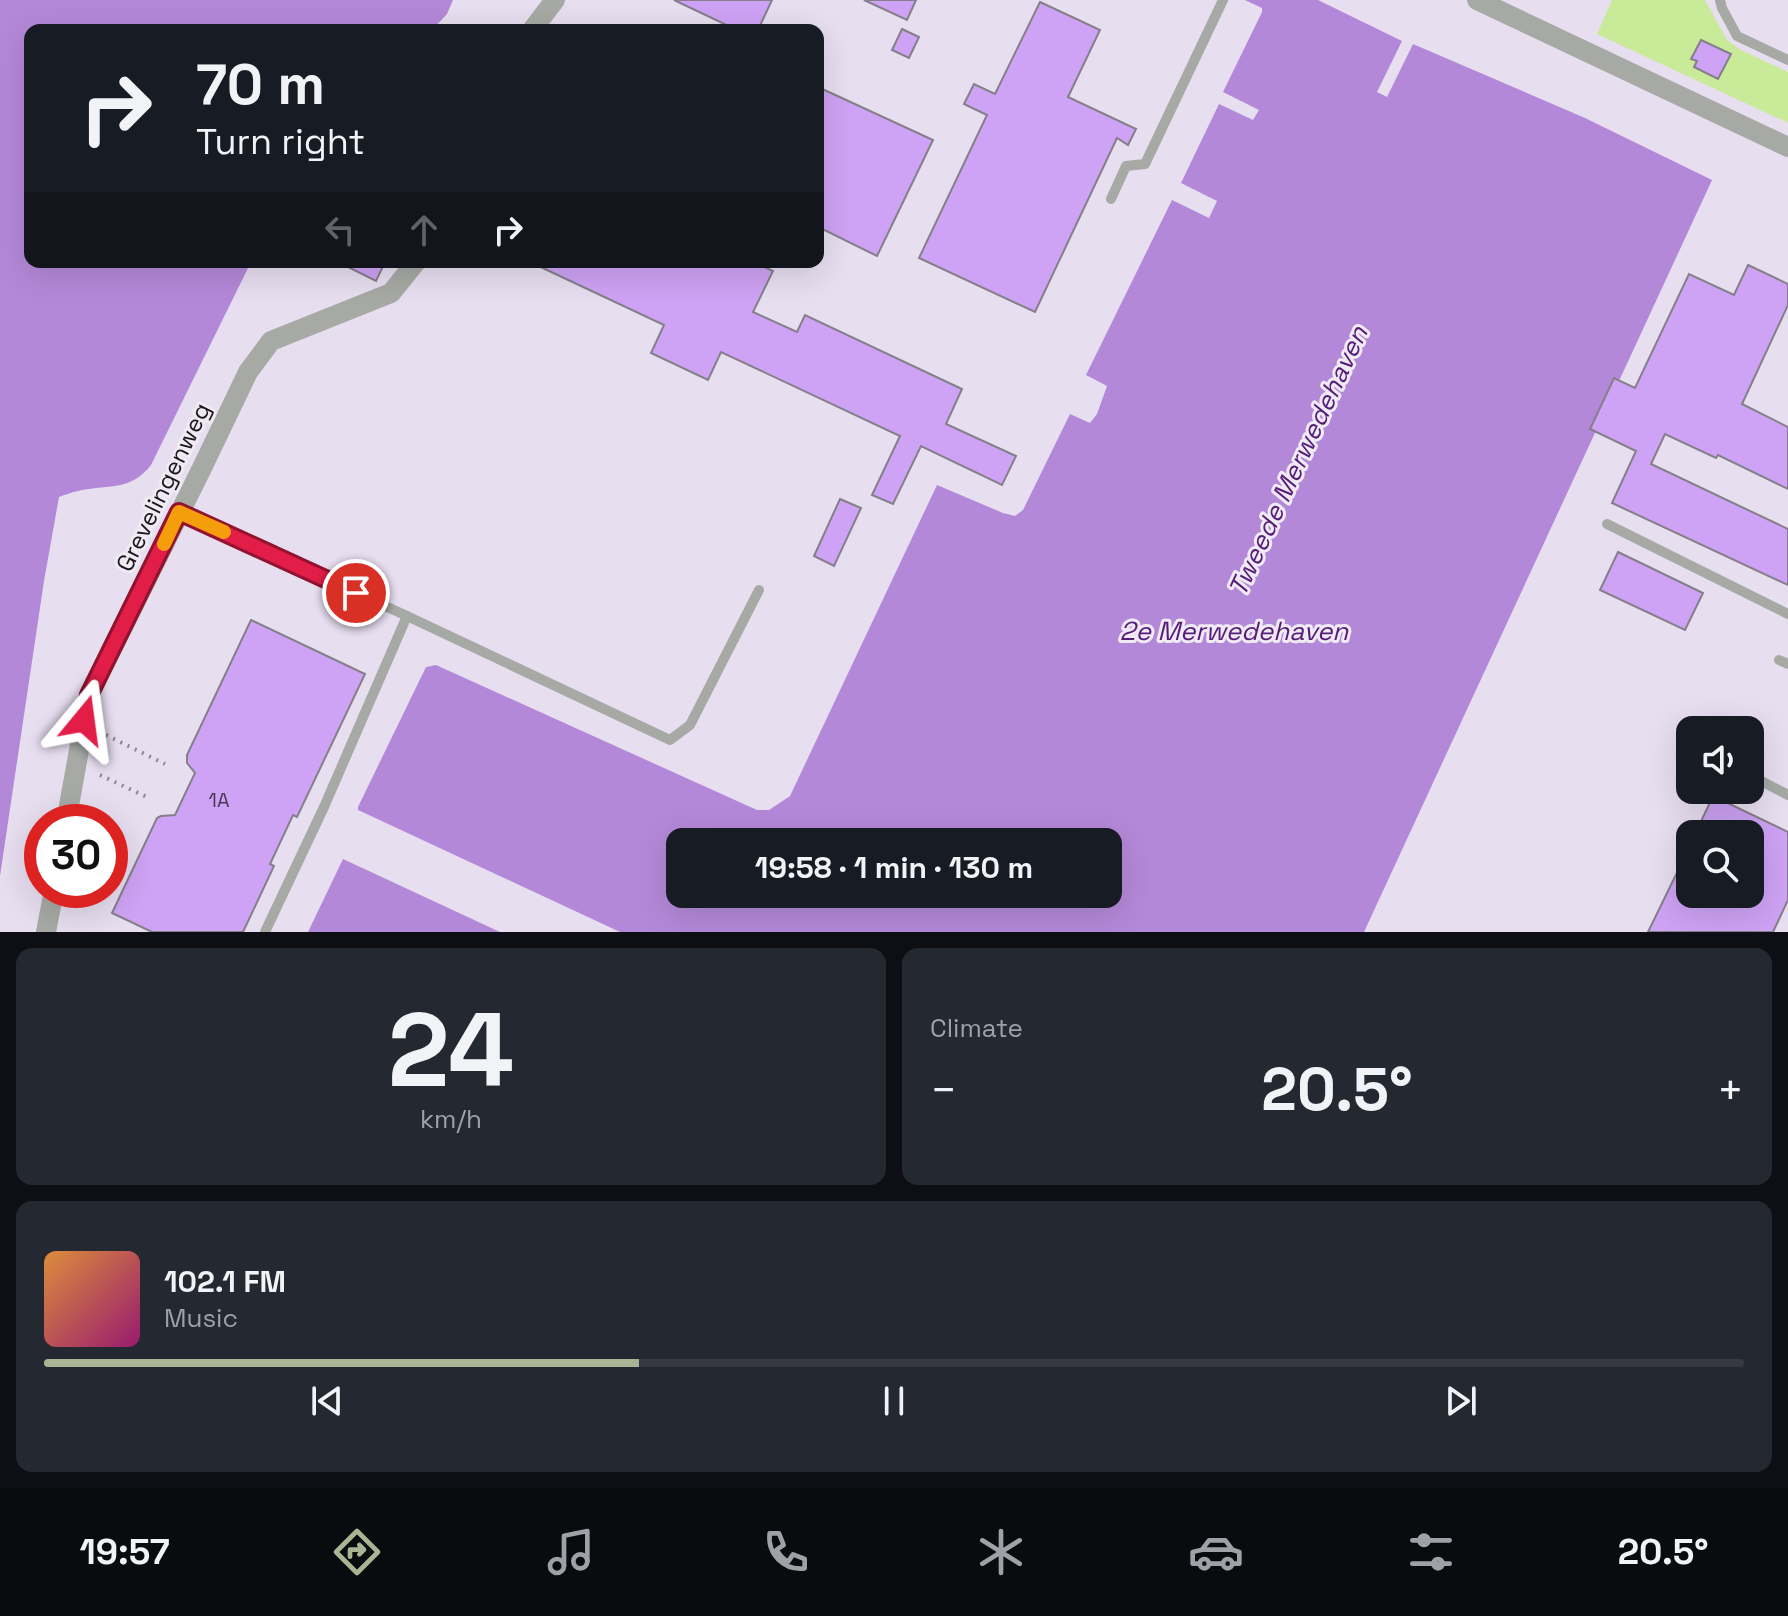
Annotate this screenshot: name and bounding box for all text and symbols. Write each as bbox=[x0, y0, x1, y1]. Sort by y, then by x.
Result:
text: 70 m bbox=[196, 49, 325, 120]
icon: right bbox=[64, 56, 168, 160]
text: Turn right bbox=[196, 119, 365, 165]
icon: left bbox=[318, 208, 362, 252]
icon: ahead bbox=[402, 208, 446, 252]
icon: right bbox=[486, 208, 530, 252]
water label: Tweede Merwedehaven bbox=[1220, 320, 1376, 602]
street label: Grevelingenweg bbox=[109, 397, 217, 577]
pin bbox=[322, 559, 390, 627]
icon: arrive bbox=[334, 571, 378, 615]
water label: 2e Merwedehaven bbox=[1120, 614, 1349, 648]
position arrow bbox=[42, 678, 126, 762]
map controls bbox=[1676, 716, 1764, 908]
button: sound bbox=[1676, 716, 1764, 804]
house number: 1A bbox=[209, 787, 230, 813]
speed limit sign: 30 bbox=[24, 804, 128, 908]
button: search bbox=[1676, 820, 1764, 908]
text: 19:58 · 1 min · 130 m bbox=[755, 848, 1033, 887]
text: 24 bbox=[388, 984, 514, 1116]
text: Climate bbox=[930, 1011, 1023, 1045]
text: 20.5° bbox=[1261, 1051, 1413, 1128]
text: − bbox=[930, 1062, 957, 1118]
text: + bbox=[1717, 1062, 1744, 1118]
text: km/h bbox=[420, 1102, 482, 1136]
text: 102.1 FM bbox=[164, 1262, 286, 1301]
text: Music bbox=[164, 1301, 238, 1335]
icon: previous bbox=[305, 1379, 349, 1423]
icon: pause bbox=[872, 1379, 916, 1423]
icon: next bbox=[1439, 1379, 1483, 1423]
icon: directions bbox=[329, 1524, 385, 1580]
icon: music bbox=[543, 1524, 599, 1580]
icon: phone bbox=[758, 1524, 814, 1580]
icon: climate bbox=[973, 1524, 1029, 1580]
icon: car bbox=[1188, 1524, 1244, 1580]
icon: filters bbox=[1403, 1524, 1459, 1580]
text: 19:57 bbox=[79, 1529, 170, 1575]
text: 20.5° bbox=[1618, 1529, 1709, 1575]

